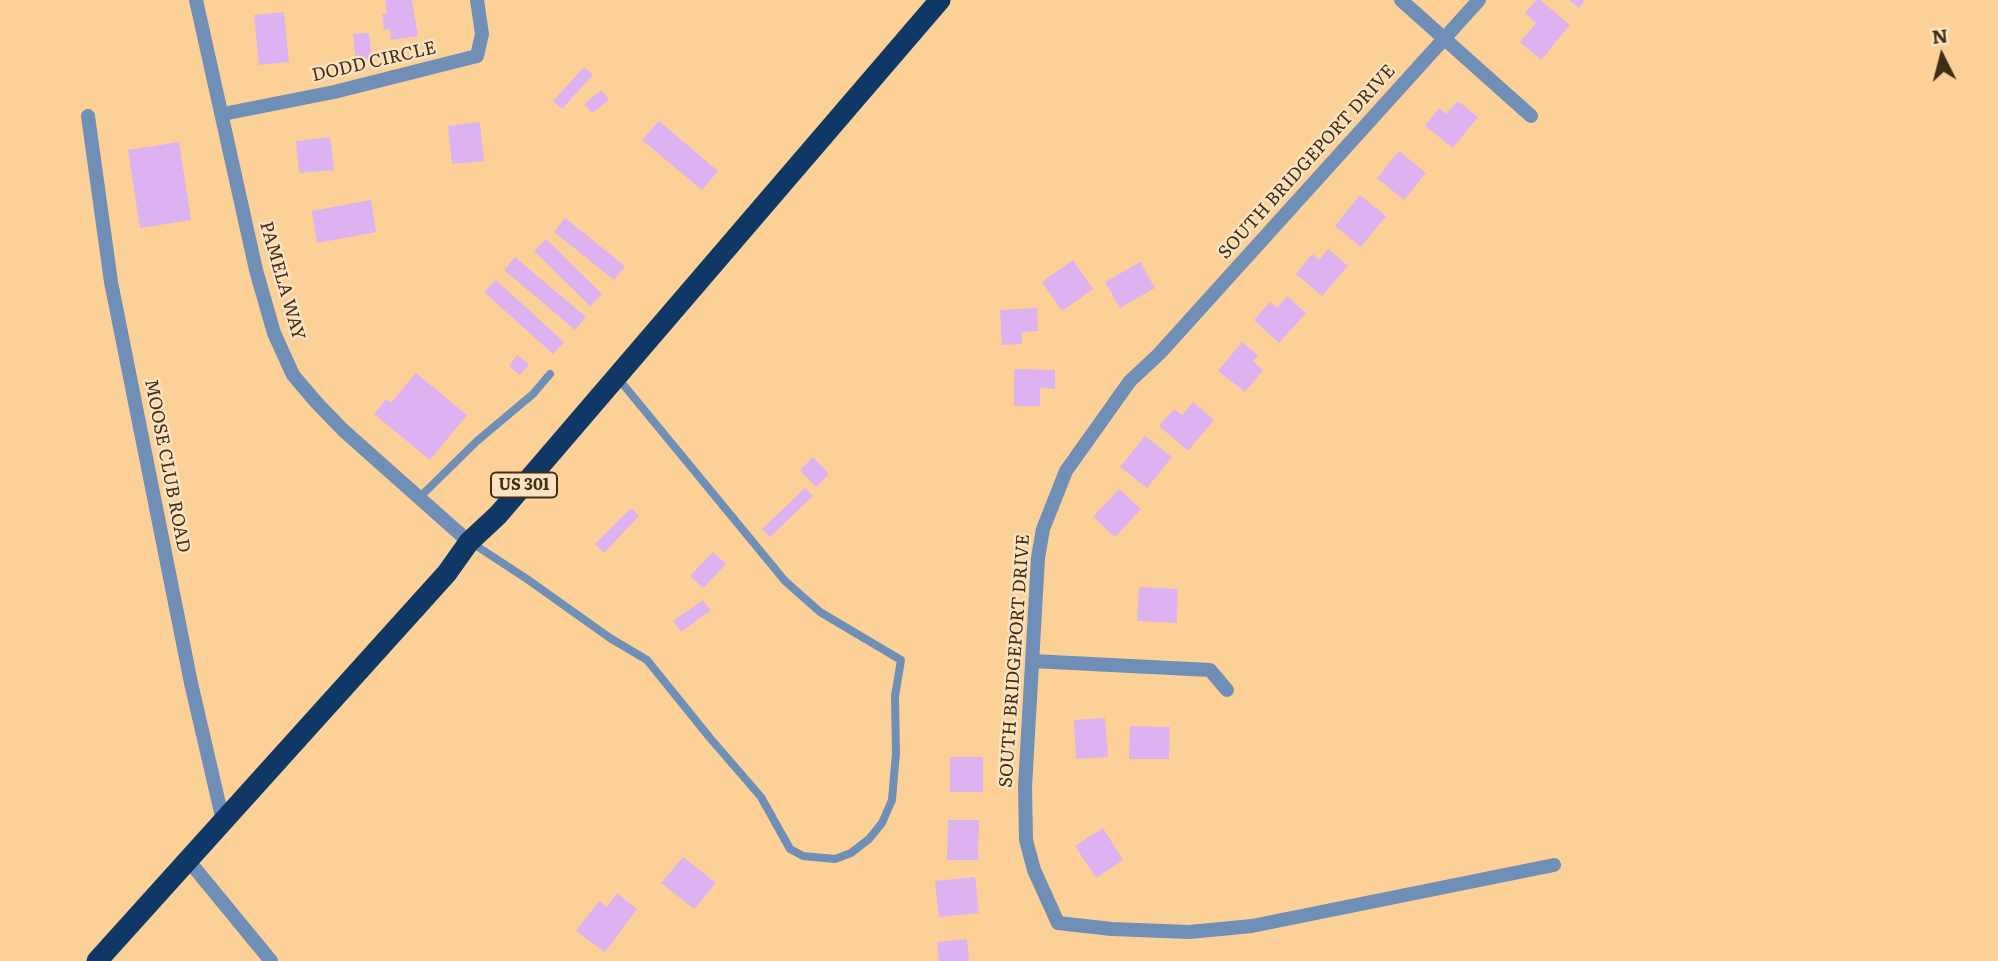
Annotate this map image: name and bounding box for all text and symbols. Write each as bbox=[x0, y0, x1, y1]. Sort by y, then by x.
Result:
text: N bbox=[1930, 20, 1949, 50]
north arrow bbox=[1907, 21, 1977, 91]
street label: DODD CIRCLE bbox=[310, 37, 438, 87]
street label: SOUTH BRIDGEPORT DRIVE bbox=[1214, 60, 1400, 264]
street label: PAMELA WAY bbox=[255, 219, 309, 343]
street label: MOOSE CLUB ROAD bbox=[140, 377, 194, 555]
road number: US 301 bbox=[491, 472, 557, 498]
street label: SOUTH BRIDGEPORT DRIVE bbox=[995, 534, 1035, 788]

